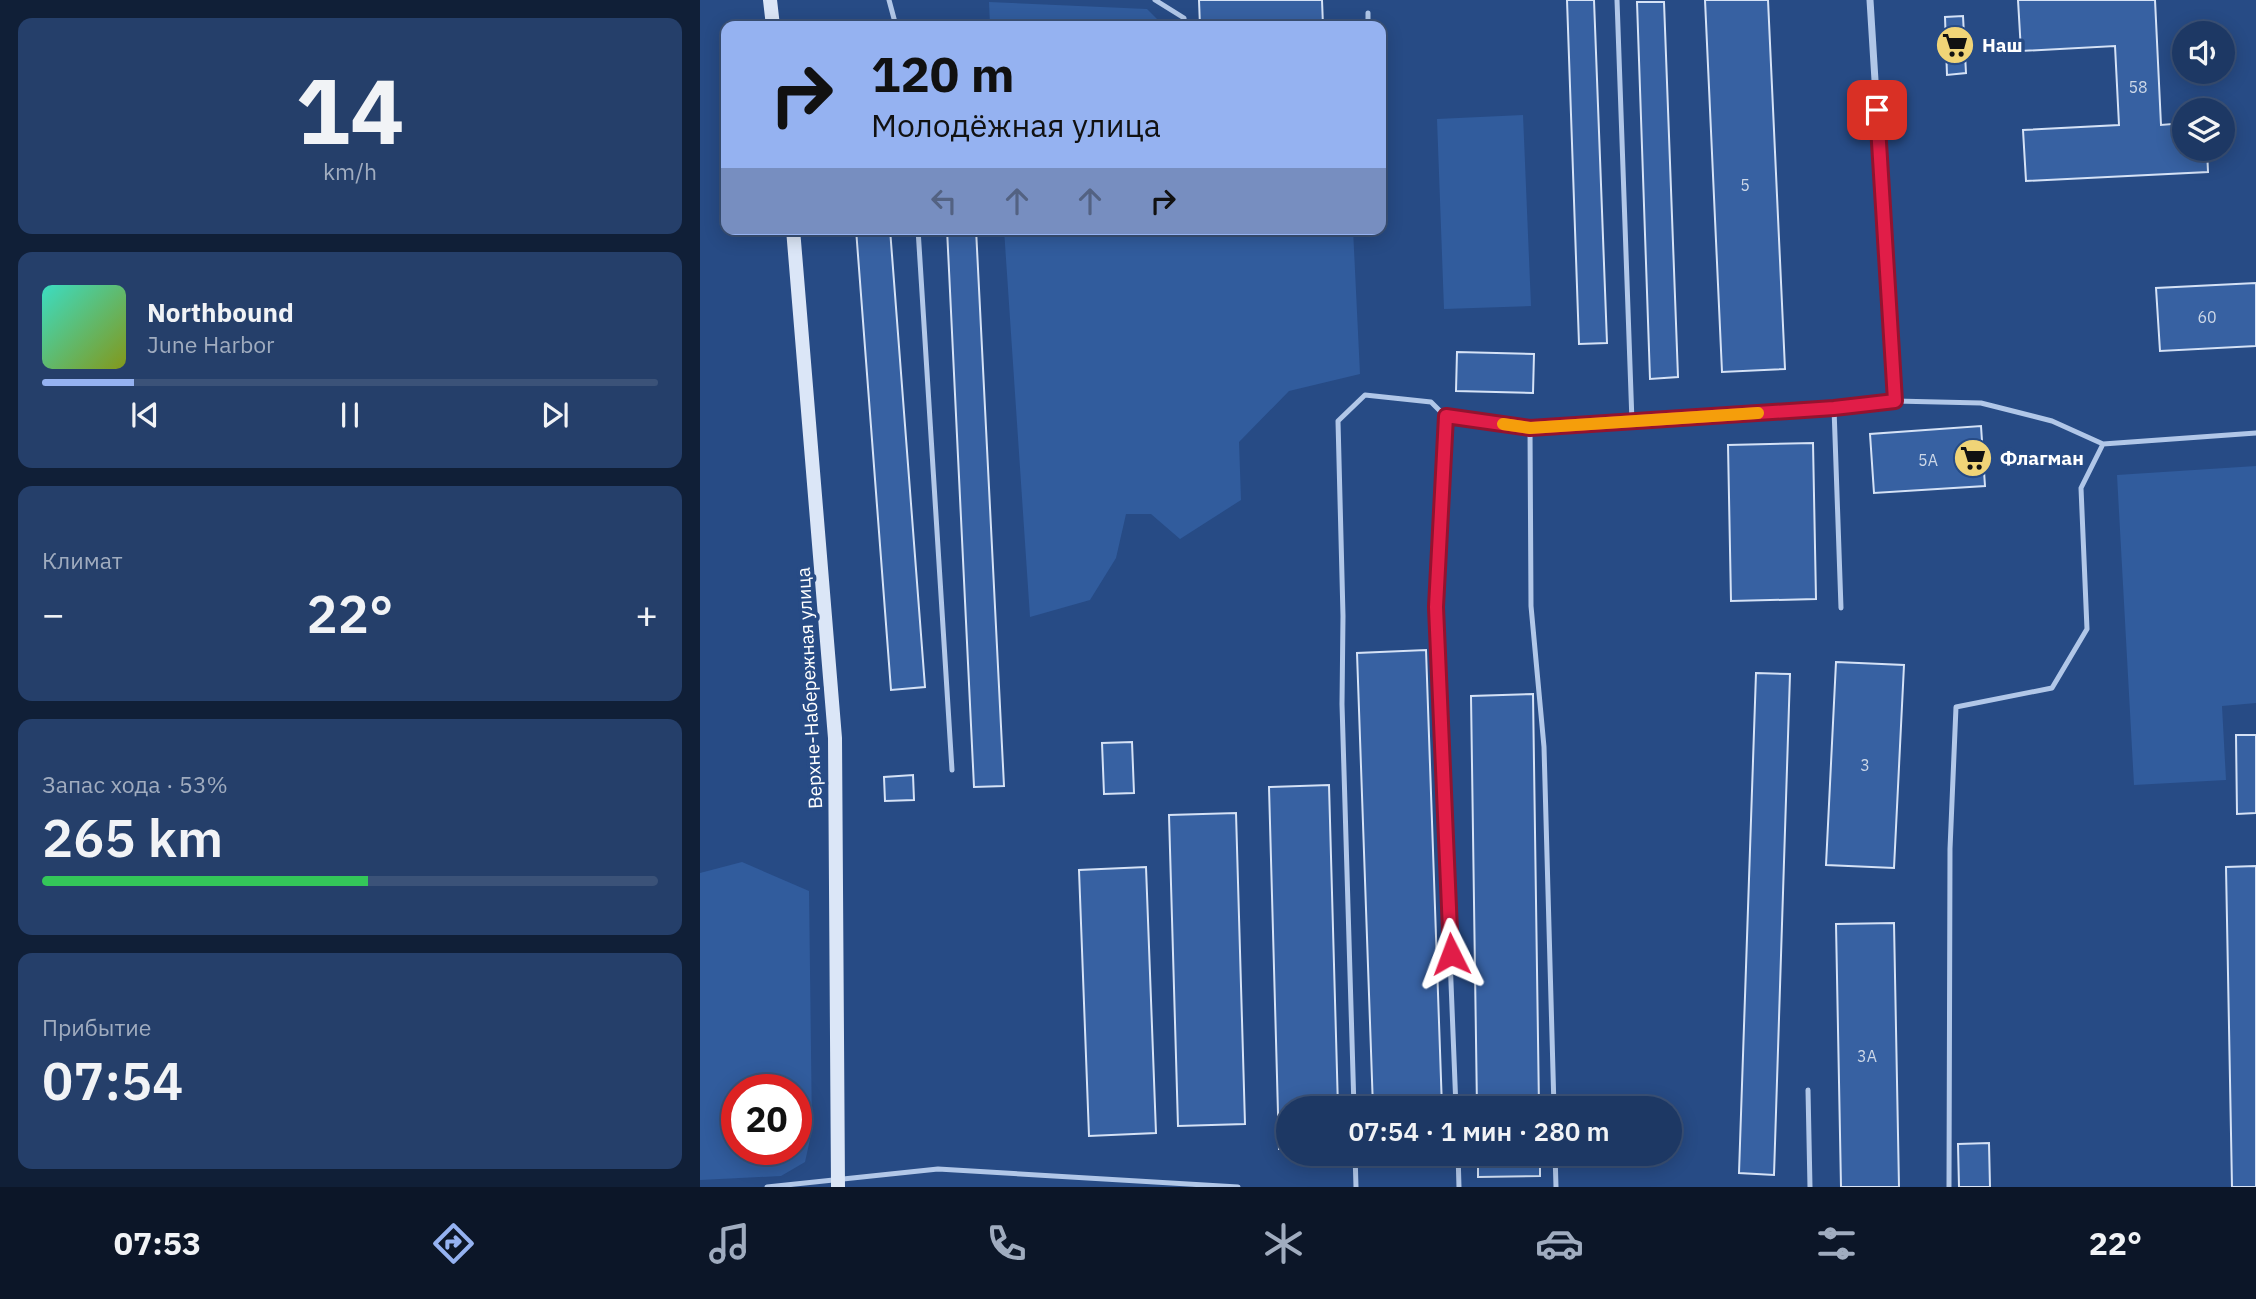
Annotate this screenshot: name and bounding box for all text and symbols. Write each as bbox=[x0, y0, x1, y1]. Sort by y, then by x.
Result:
map controls bbox=[2172, 21, 2235, 161]
button: sound bbox=[2172, 21, 2235, 84]
supermarket icon: Наш bbox=[1934, 24, 1976, 66]
place label: Наш bbox=[1982, 33, 2023, 57]
text: 120 m bbox=[871, 42, 1015, 105]
icon: right bbox=[756, 49, 847, 140]
text: 14 bbox=[295, 51, 405, 169]
house number: 58 bbox=[2128, 77, 2148, 97]
pin bbox=[1847, 80, 1907, 140]
icon: arrive bbox=[1858, 91, 1896, 129]
button: layers bbox=[2172, 98, 2235, 161]
text: Молодёжная улица bbox=[871, 104, 1161, 146]
text: km/h bbox=[323, 156, 377, 186]
house number: 5 bbox=[1740, 175, 1750, 195]
icon: left bbox=[925, 182, 963, 220]
icon: ahead bbox=[998, 182, 1036, 220]
icon: ahead bbox=[1071, 182, 1109, 220]
icon: right bbox=[1144, 182, 1182, 220]
text: Northbound bbox=[147, 295, 294, 329]
house number: 60 bbox=[2197, 307, 2217, 327]
text: June Harbor bbox=[147, 329, 275, 359]
icon: previous bbox=[126, 396, 164, 434]
icon: pause bbox=[331, 396, 369, 434]
icon: next bbox=[536, 396, 574, 434]
supermarket icon: Флагман bbox=[1952, 437, 1994, 479]
place label: Флагман bbox=[2000, 446, 2084, 470]
house number: 5А bbox=[1918, 450, 1938, 470]
text: Климат bbox=[42, 545, 123, 575]
street label: Верхне-Набережная улица bbox=[791, 567, 827, 809]
text: 22° bbox=[307, 580, 393, 647]
text: − bbox=[42, 589, 65, 638]
text: + bbox=[635, 589, 658, 638]
house number: 3 bbox=[1860, 755, 1870, 775]
text: Запас хода · 53% bbox=[42, 769, 228, 799]
text: 265 km bbox=[42, 804, 223, 871]
position arrow bbox=[1414, 917, 1488, 991]
text: Прибытие bbox=[42, 1012, 151, 1042]
house number: 3А bbox=[1857, 1046, 1877, 1066]
text: 07:54 bbox=[42, 1047, 183, 1114]
speed limit sign: 20 bbox=[721, 1074, 812, 1165]
text: 07:54 · 1 мин · 280 m bbox=[1348, 1114, 1610, 1148]
icon: directions bbox=[429, 1219, 478, 1268]
icon: music bbox=[705, 1219, 754, 1268]
icon: phone bbox=[982, 1219, 1031, 1268]
icon: climate bbox=[1259, 1219, 1308, 1268]
icon: car bbox=[1535, 1219, 1584, 1268]
icon: filters bbox=[1812, 1219, 1861, 1268]
text: 07:53 bbox=[114, 1222, 201, 1264]
text: 22° bbox=[2089, 1222, 2142, 1264]

